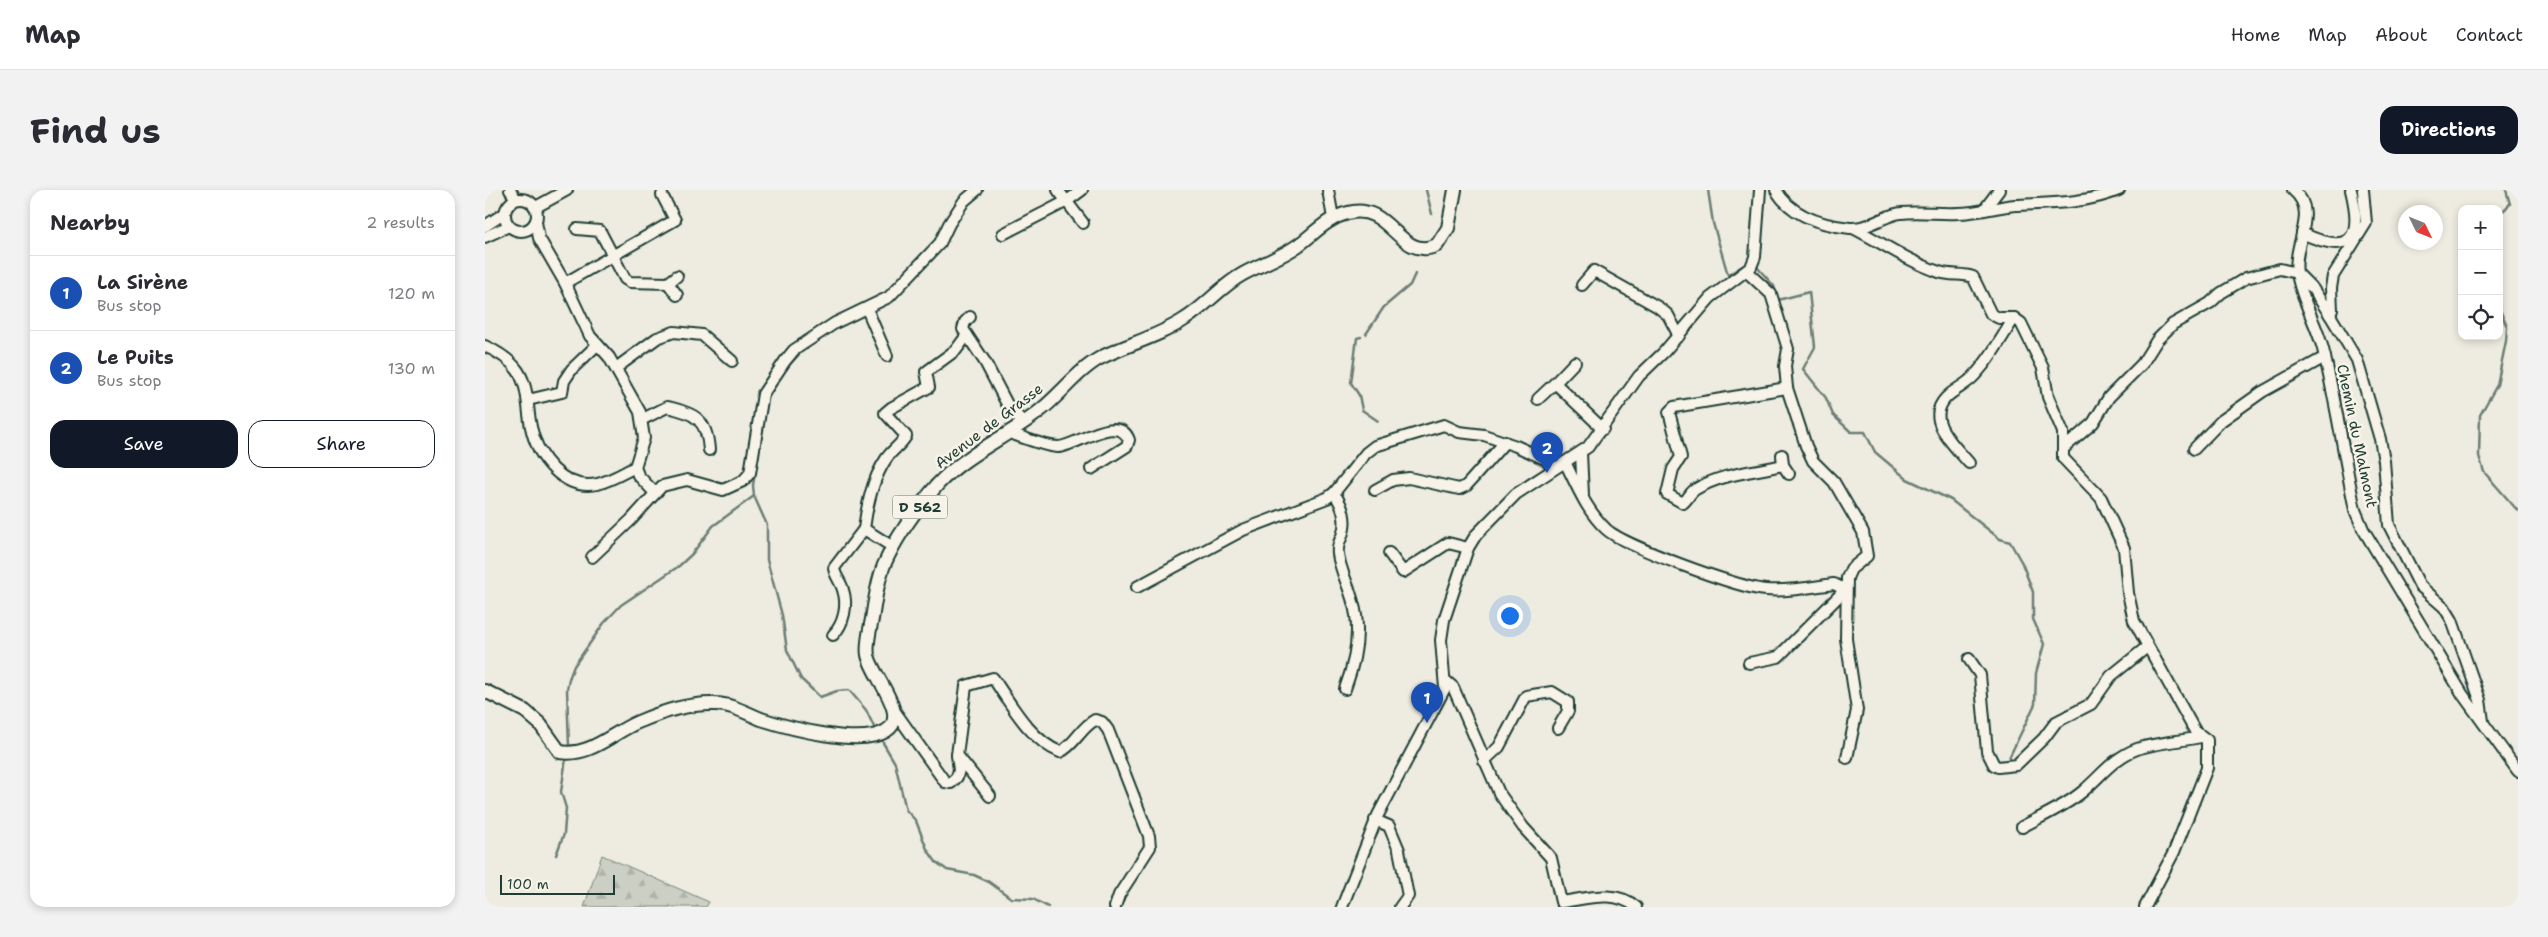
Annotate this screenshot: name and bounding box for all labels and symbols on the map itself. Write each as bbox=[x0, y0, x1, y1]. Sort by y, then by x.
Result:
north arrow bbox=[2398, 205, 2443, 250]
street label: Chemin du Malmont bbox=[2332, 362, 2382, 510]
street label: Avenue de Grasse bbox=[931, 379, 1047, 473]
pin: 2 bbox=[1531, 432, 1563, 473]
road number: D 562 bbox=[893, 496, 947, 518]
your location bbox=[1497, 603, 1523, 629]
pin: 1 bbox=[1411, 682, 1443, 723]
scale bar bbox=[500, 872, 615, 895]

